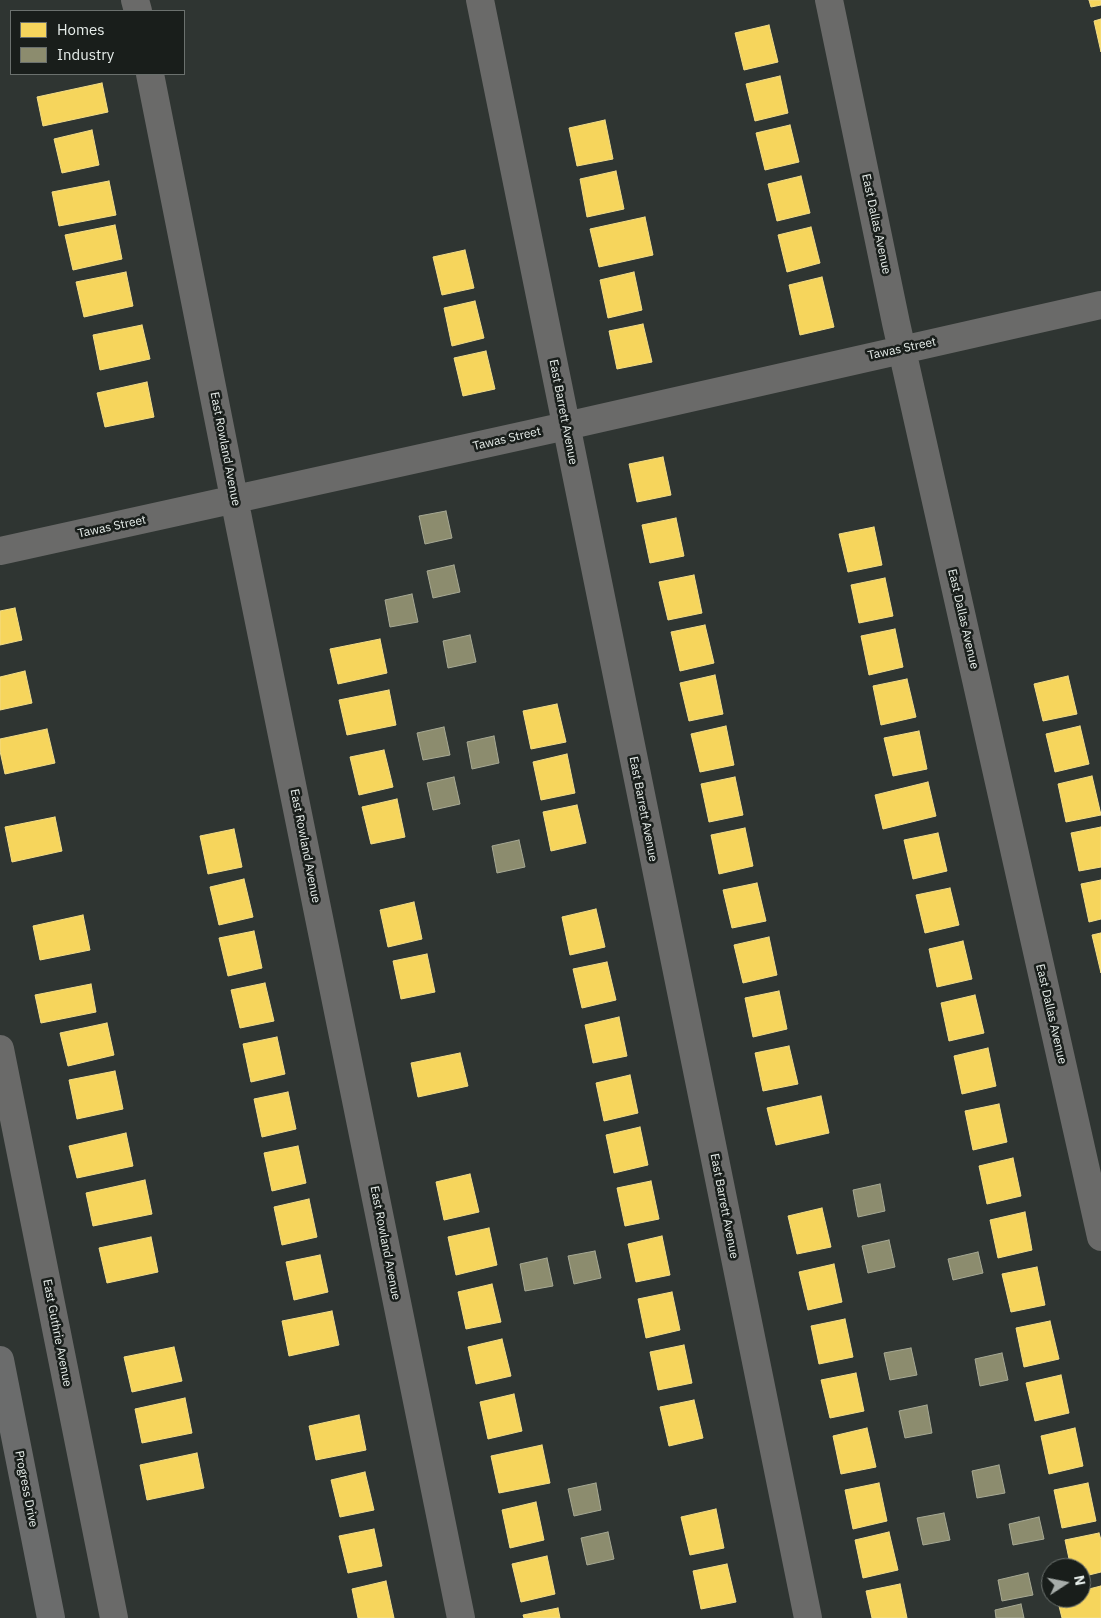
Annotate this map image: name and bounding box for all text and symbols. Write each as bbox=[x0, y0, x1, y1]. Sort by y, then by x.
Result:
legend bbox=[10, 10, 185, 75]
text: Homes bbox=[57, 20, 105, 39]
text: Industry bbox=[57, 45, 114, 64]
street label: East Dallas Avenue bbox=[858, 172, 894, 276]
street label: Tawas Street bbox=[867, 335, 937, 363]
street label: East Barrett Avenue bbox=[546, 358, 580, 466]
street label: East Rowland Avenue bbox=[207, 391, 243, 507]
street label: Tawas Street bbox=[472, 424, 542, 454]
street label: Tawas Street bbox=[77, 513, 147, 541]
street label: East Dallas Avenue bbox=[944, 568, 982, 670]
street label: East Barrett Avenue bbox=[626, 755, 660, 863]
street label: East Rowland Avenue bbox=[287, 788, 323, 904]
street label: East Dallas Avenue bbox=[1032, 963, 1070, 1065]
street label: East Barrett Avenue bbox=[707, 1152, 741, 1260]
street label: East Rowland Avenue bbox=[367, 1185, 403, 1301]
street label: East Guthrie Avenue bbox=[40, 1278, 74, 1388]
street label: Progress Drive bbox=[12, 1449, 40, 1529]
north arrow bbox=[1041, 1558, 1091, 1608]
text: N bbox=[1070, 1574, 1090, 1587]

